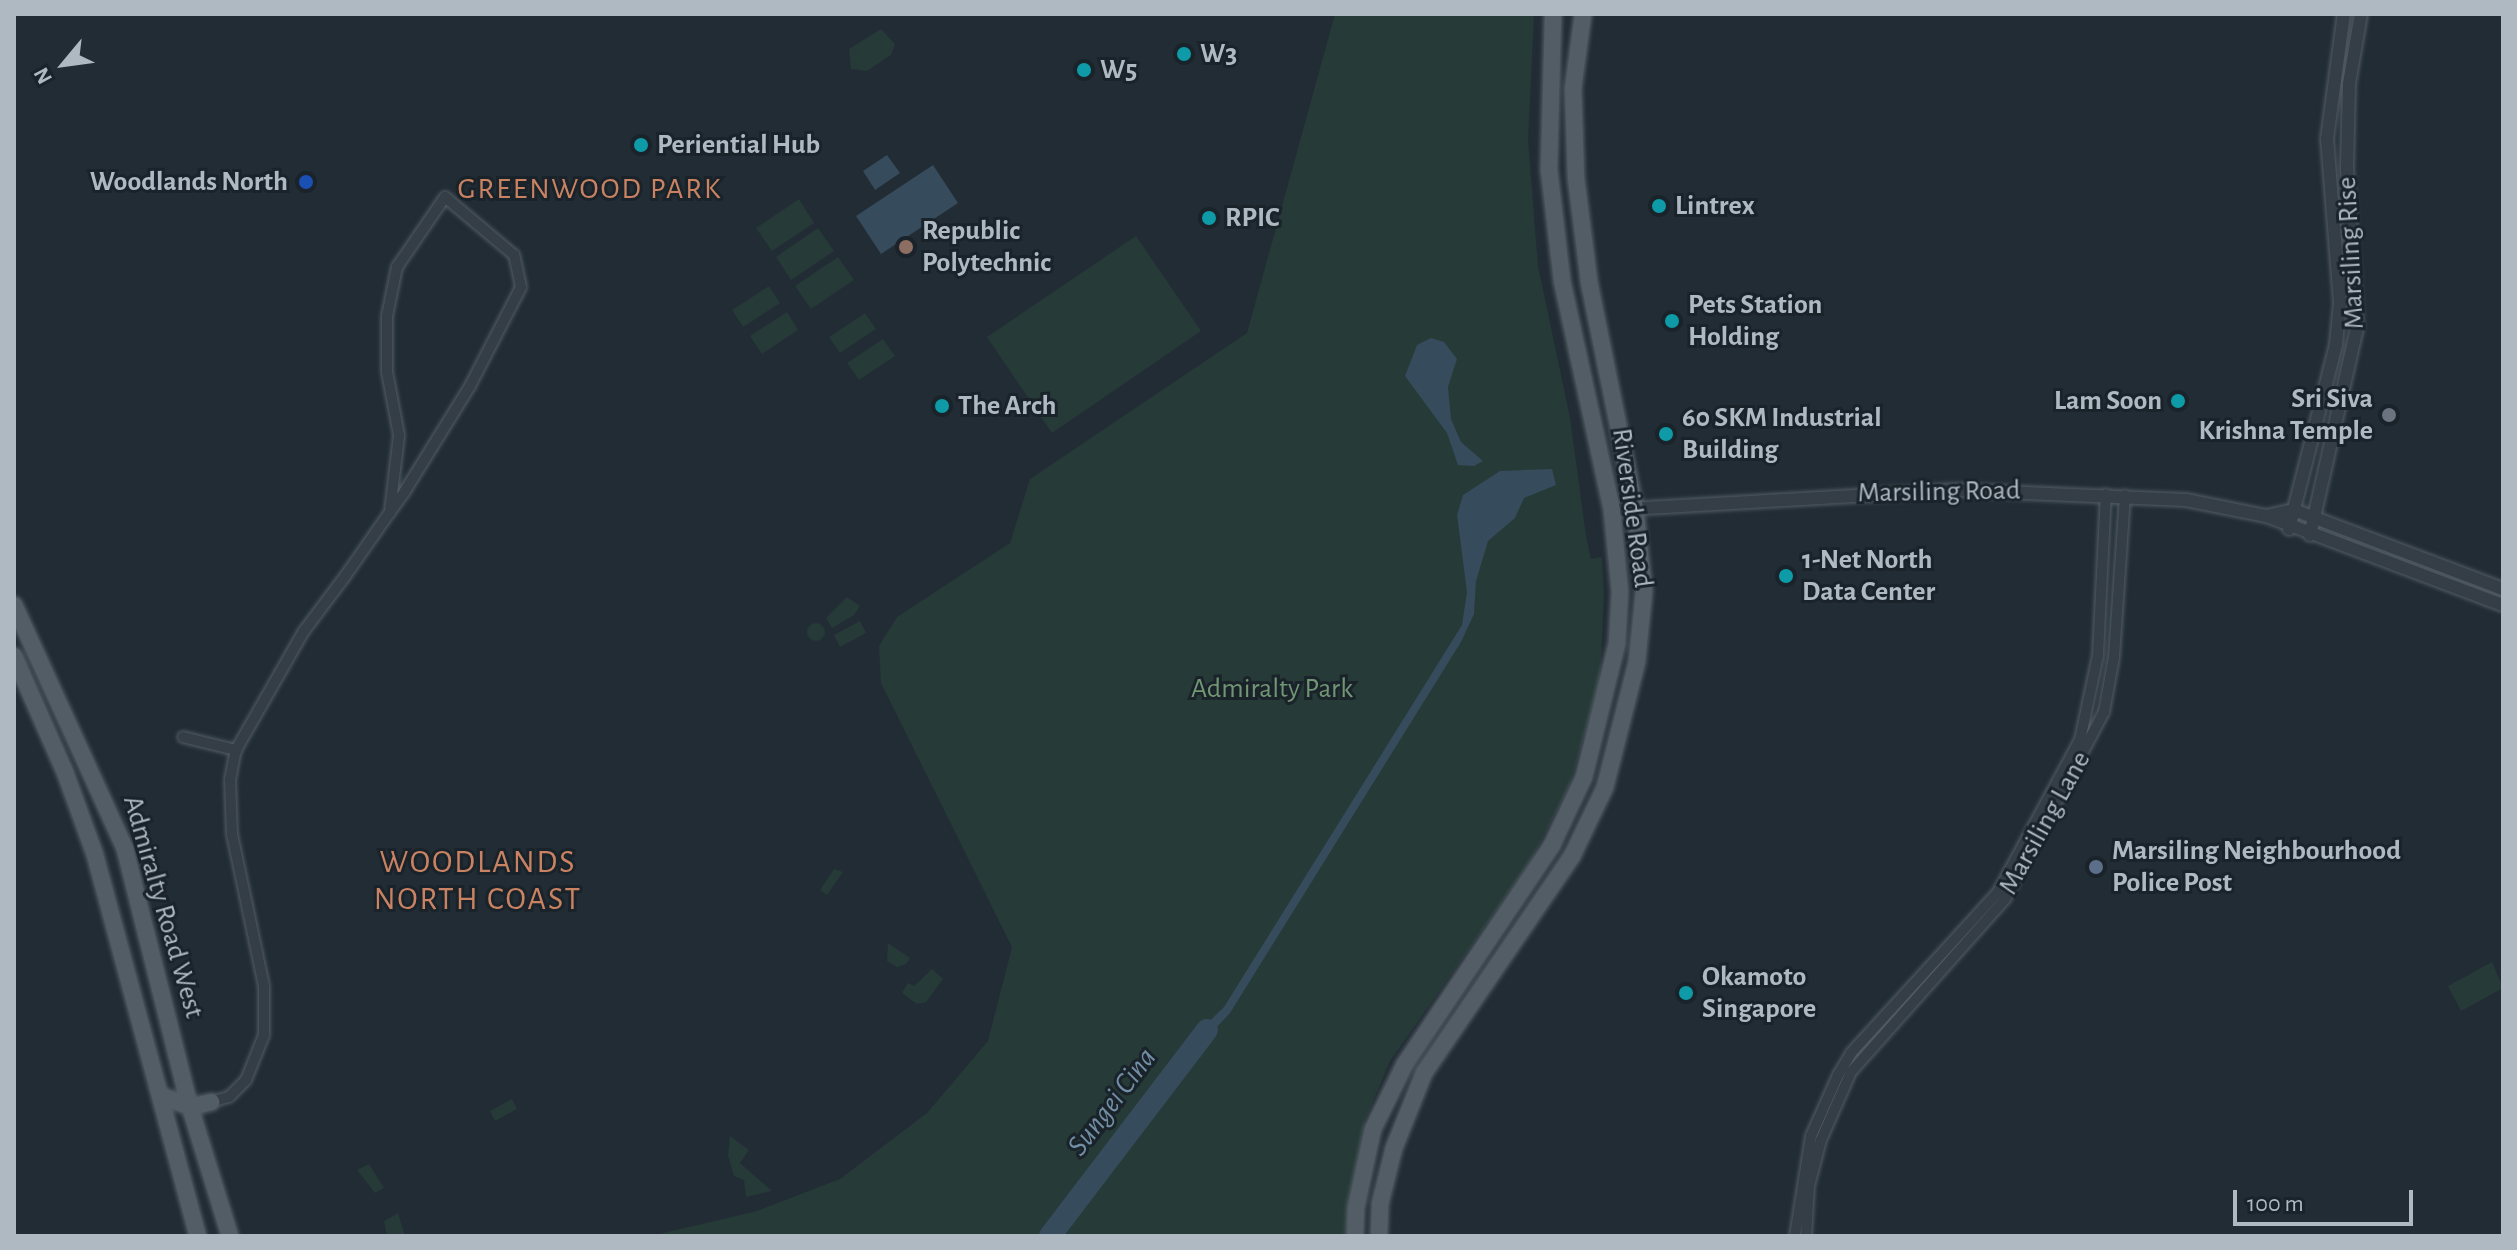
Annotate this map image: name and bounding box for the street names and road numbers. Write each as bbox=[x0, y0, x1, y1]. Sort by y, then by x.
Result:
street label: Marsiling Rise bbox=[2330, 176, 2372, 330]
street label: Riverside Road bbox=[1604, 426, 1660, 590]
street label: Marsiling Road bbox=[1857, 474, 2021, 510]
street label: Marsiling Lane bbox=[1992, 745, 2098, 901]
street label: Admiralty Road West bbox=[115, 792, 211, 1022]

